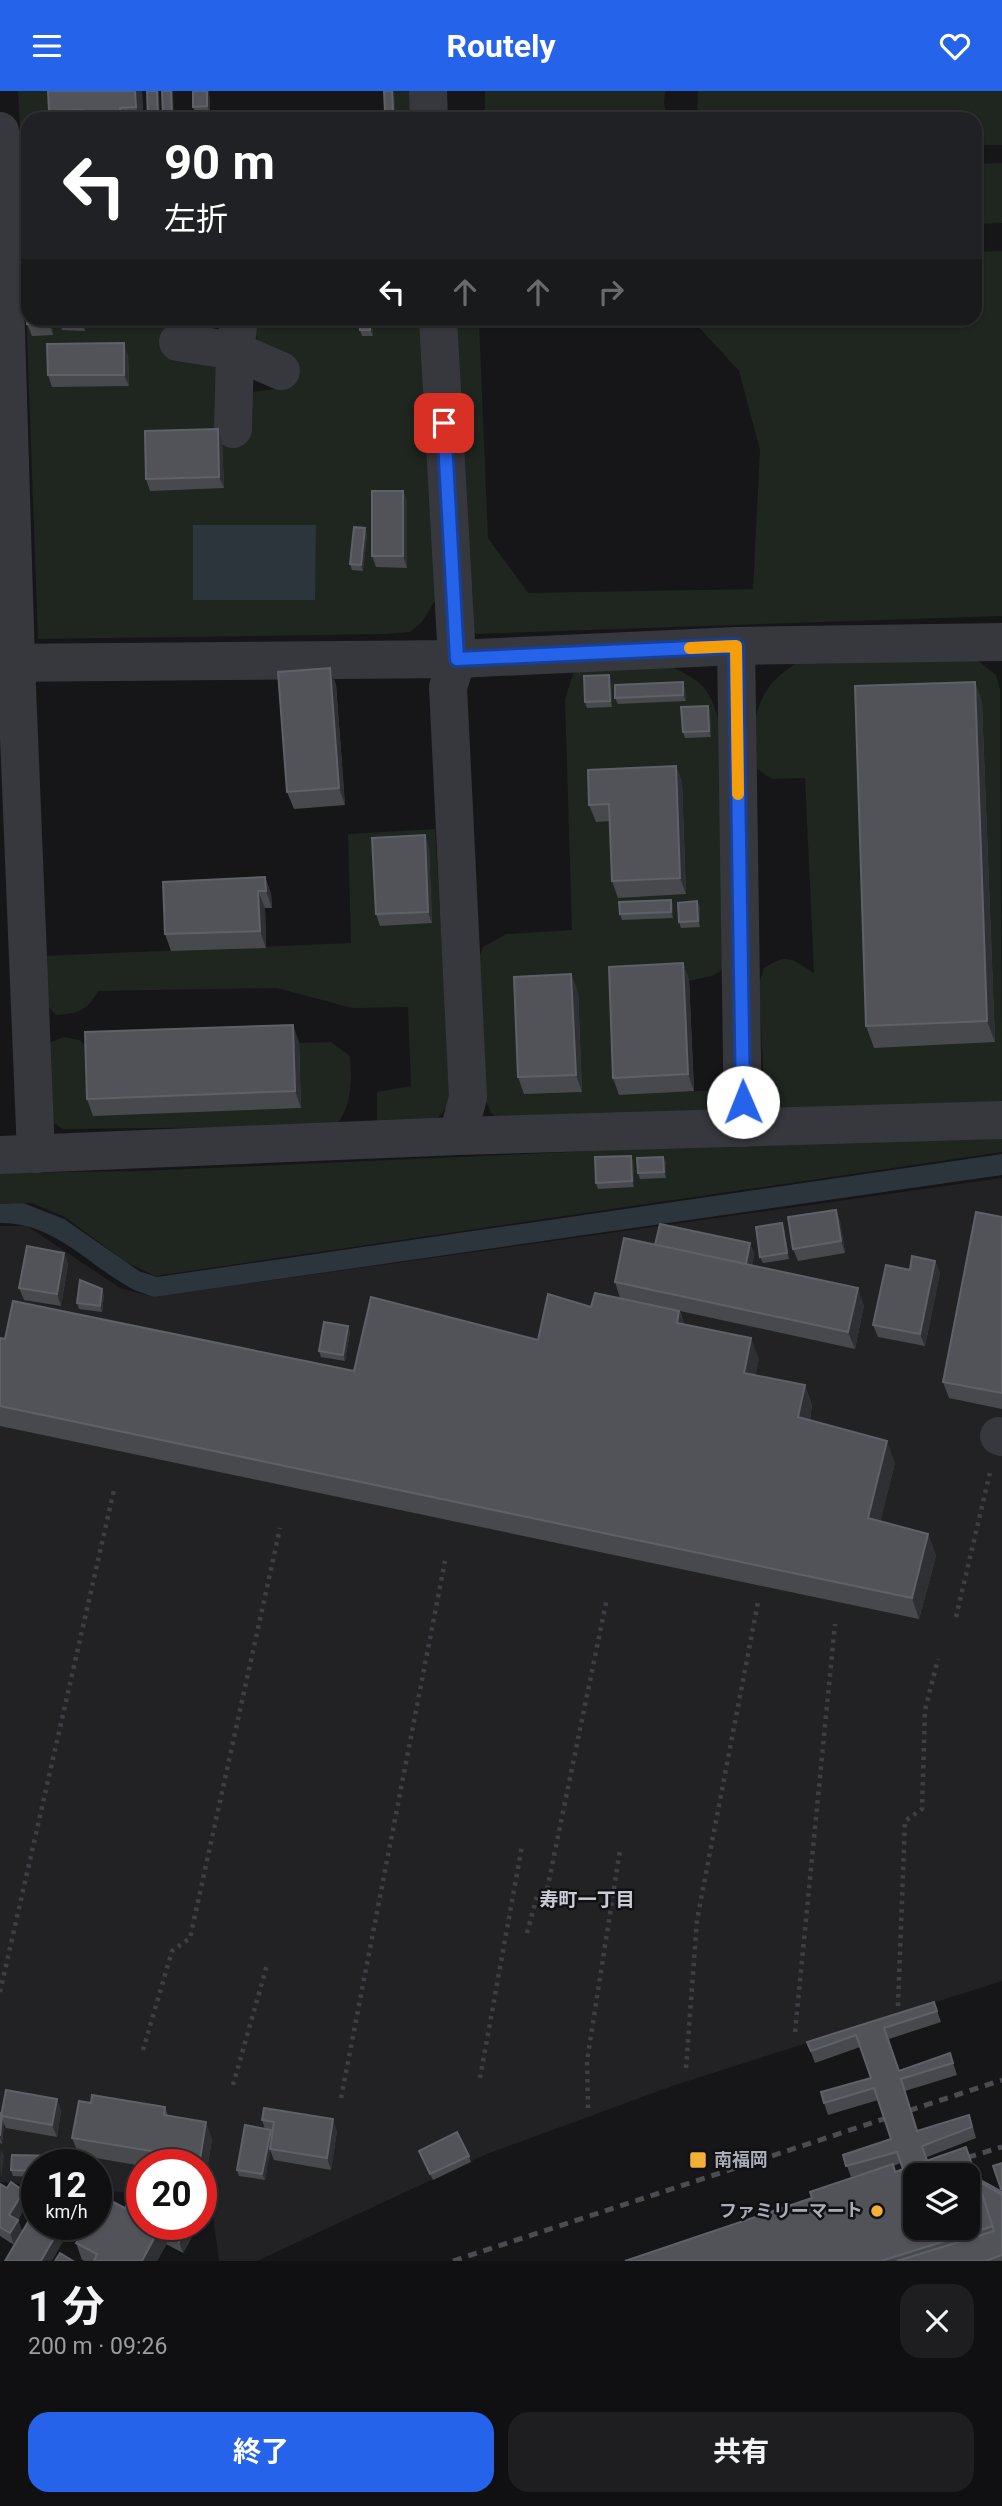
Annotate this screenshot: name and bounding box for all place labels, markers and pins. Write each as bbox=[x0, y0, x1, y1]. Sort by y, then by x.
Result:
pin bbox=[414, 393, 474, 453]
place label: 南福岡 bbox=[714, 2149, 768, 2170]
marker: 南福岡 bbox=[688, 2150, 708, 2170]
place label: ファミリーマート bbox=[719, 2200, 863, 2221]
marker: ファミリーマート bbox=[869, 2203, 885, 2219]

